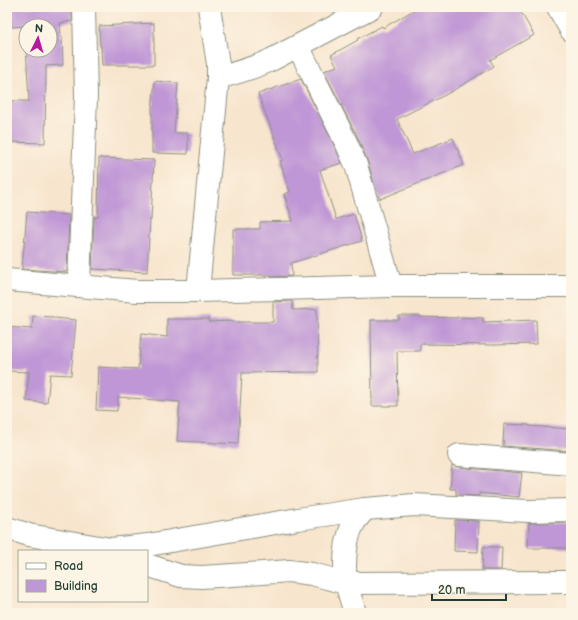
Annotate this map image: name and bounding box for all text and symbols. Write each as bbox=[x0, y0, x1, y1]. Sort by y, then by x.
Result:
north arrow bbox=[18, 18, 58, 58]
text: N bbox=[34, 22, 44, 35]
legend bbox=[18, 550, 148, 602]
text: Road bbox=[54, 559, 83, 574]
scale bar bbox=[432, 576, 506, 602]
text: Building bbox=[54, 579, 98, 594]
text: 20 m bbox=[438, 583, 465, 598]

